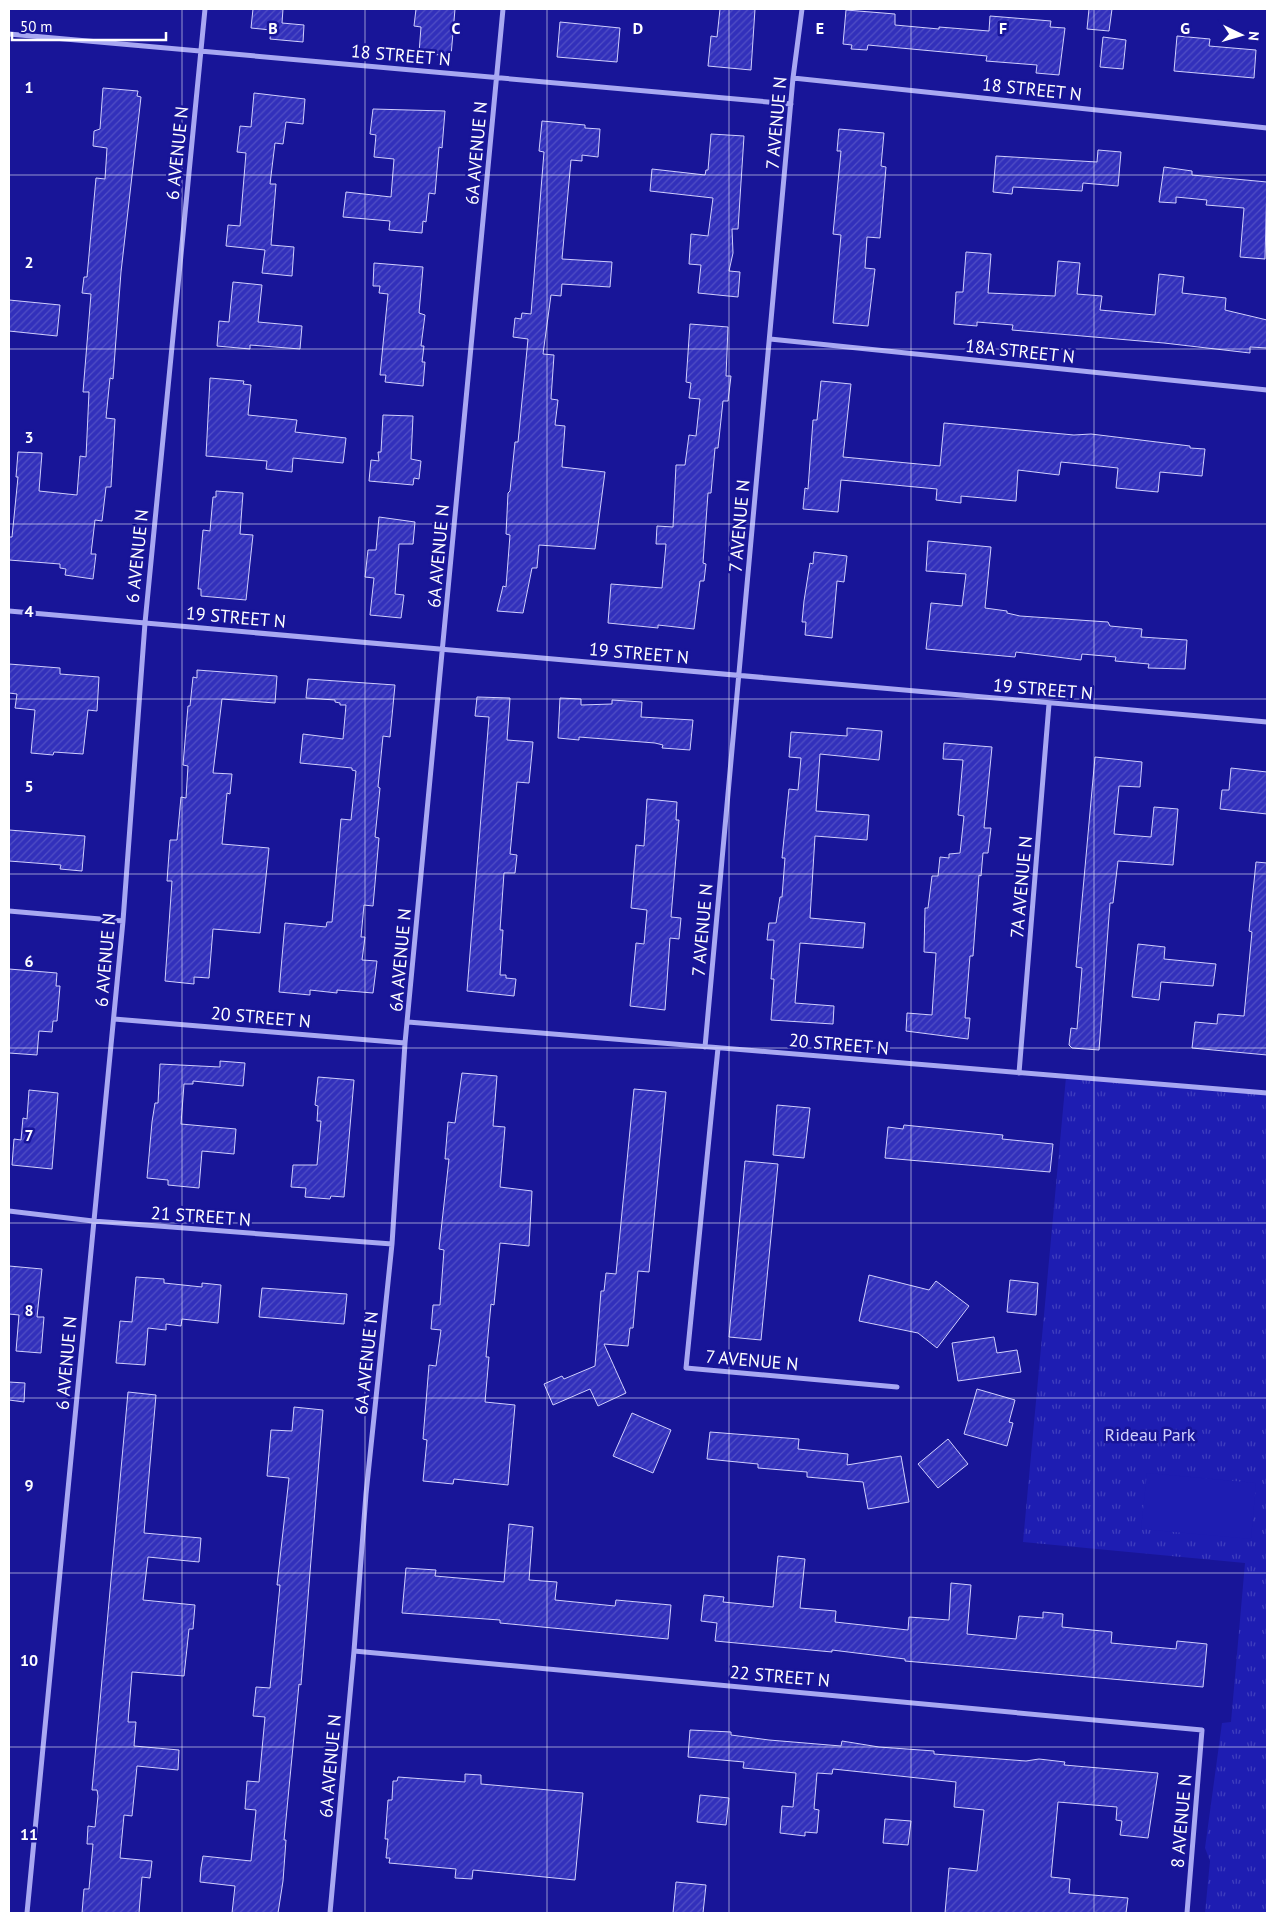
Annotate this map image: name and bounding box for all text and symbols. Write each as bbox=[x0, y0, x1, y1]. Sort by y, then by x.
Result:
scale bar bbox=[12, 10, 166, 42]
north arrow bbox=[1216, 10, 1266, 60]
text: 50 m bbox=[20, 17, 53, 36]
text: B bbox=[268, 18, 278, 38]
text: C bbox=[452, 18, 461, 38]
text: D bbox=[633, 18, 643, 38]
text: E bbox=[816, 18, 824, 38]
text: F bbox=[999, 18, 1007, 38]
text: G bbox=[1180, 18, 1190, 38]
text: N bbox=[1245, 31, 1263, 42]
street label: 18 STREET N bbox=[350, 39, 452, 71]
street label: 18 STREET N bbox=[981, 72, 1083, 106]
street label: 7 AVENUE N bbox=[760, 76, 792, 170]
text: 1 bbox=[24, 77, 34, 97]
street label: 6A AVENUE N bbox=[460, 100, 492, 206]
street label: 6 AVENUE N bbox=[161, 105, 193, 201]
text: 2 bbox=[24, 252, 34, 272]
street label: 18A STREET N bbox=[964, 334, 1076, 368]
text: 3 bbox=[24, 427, 34, 447]
street label: 7 AVENUE N bbox=[723, 479, 755, 573]
street label: 6A AVENUE N bbox=[422, 503, 454, 609]
street label: 6 AVENUE N bbox=[121, 508, 153, 604]
text: 4 bbox=[24, 601, 34, 621]
street label: 19 STREET N bbox=[185, 601, 287, 633]
street label: 19 STREET N bbox=[588, 637, 690, 669]
street label: 19 STREET N bbox=[992, 673, 1094, 705]
text: 5 bbox=[24, 776, 34, 796]
street label: 7A AVENUE N bbox=[1005, 835, 1037, 939]
street label: 7 AVENUE N bbox=[686, 883, 718, 977]
street label: 6A AVENUE N bbox=[384, 907, 416, 1013]
street label: 6 AVENUE N bbox=[89, 912, 121, 1008]
text: 6 bbox=[24, 951, 34, 971]
street label: 20 STREET N bbox=[210, 1001, 312, 1033]
street label: 20 STREET N bbox=[788, 1028, 890, 1060]
text: 7 bbox=[24, 1125, 34, 1145]
street label: 21 STREET N bbox=[150, 1201, 252, 1231]
text: 8 bbox=[24, 1300, 34, 1320]
street label: 6A AVENUE N bbox=[349, 1310, 383, 1416]
street label: 6 AVENUE N bbox=[50, 1315, 82, 1411]
street label: 7 AVENUE N bbox=[705, 1344, 799, 1376]
park label: Rideau Park bbox=[1105, 1423, 1196, 1446]
text: 9 bbox=[24, 1475, 34, 1495]
text: 10 bbox=[20, 1650, 38, 1670]
street label: 22 STREET N bbox=[729, 1660, 831, 1692]
street label: 6A AVENUE N bbox=[314, 1713, 346, 1819]
street label: 8 AVENUE N bbox=[1165, 1773, 1197, 1869]
text: 11 bbox=[20, 1824, 38, 1844]

